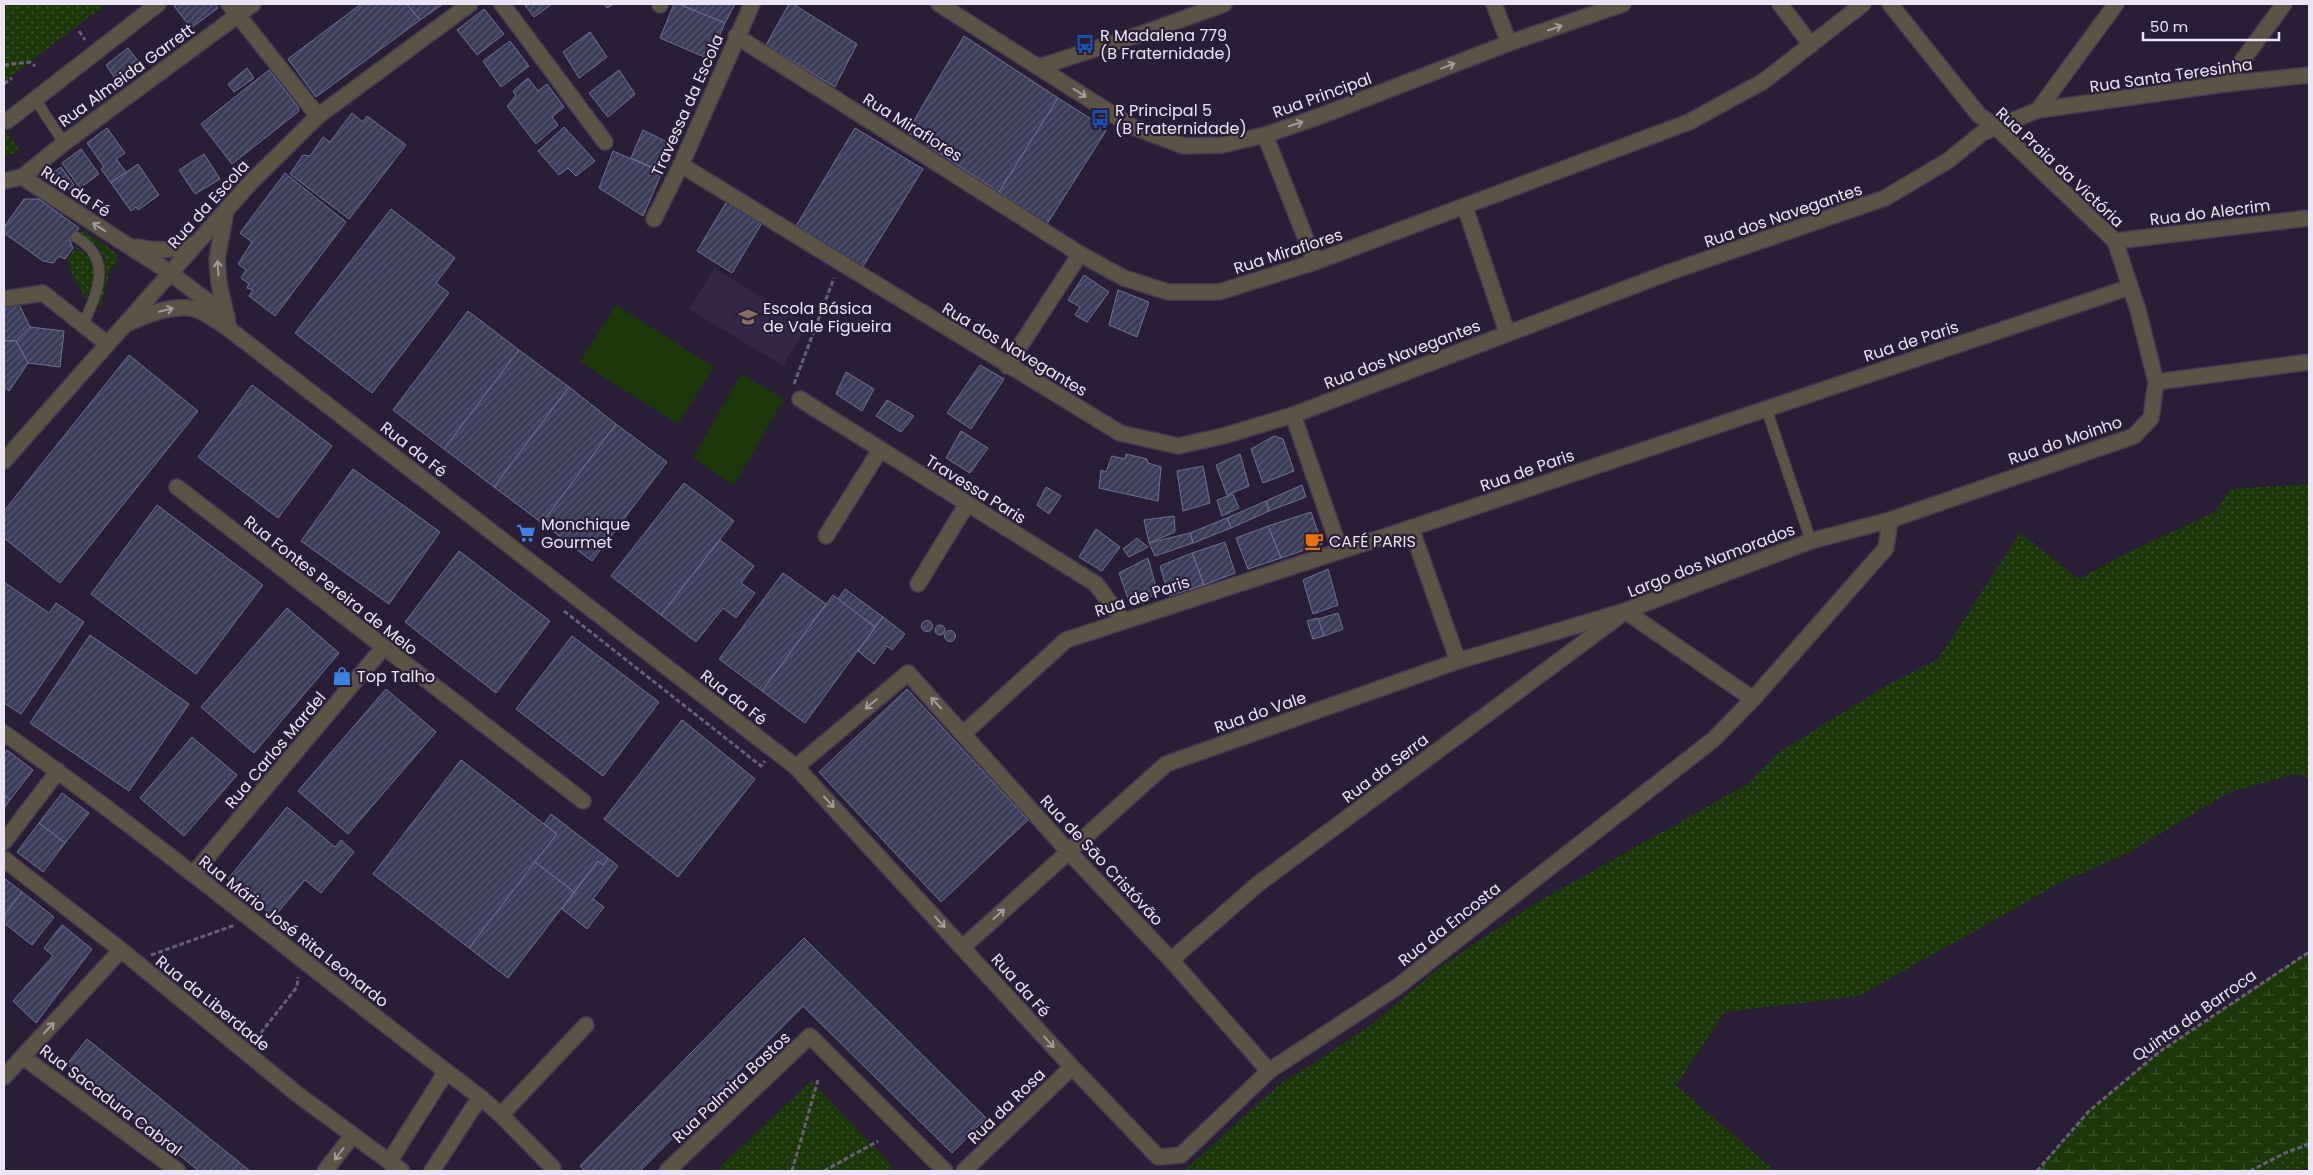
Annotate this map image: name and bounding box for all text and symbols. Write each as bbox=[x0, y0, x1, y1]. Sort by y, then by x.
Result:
scale bar bbox=[2143, 10, 2279, 42]
text: 50 m bbox=[2150, 16, 2188, 37]
street label: Rua Almeida Garrett bbox=[54, 18, 199, 133]
one-way arrow bbox=[1547, 22, 1563, 32]
place label: R Madalena 779 (B Fraternidade) bbox=[1100, 24, 1232, 65]
street label: Travessa da Escola bbox=[646, 31, 729, 180]
bus stop icon: R Madalena 779 (B Fraternidade) bbox=[1074, 33, 1096, 55]
street label: Rua Santa Teresinha bbox=[2088, 53, 2254, 98]
one-way arrow bbox=[1440, 61, 1455, 71]
street label: Rua Principal bbox=[1270, 67, 1375, 124]
street label: Rua Miraflores bbox=[859, 88, 967, 167]
one-way arrow bbox=[1073, 88, 1087, 99]
place label: R Principal 5 (B Fraternidade) bbox=[1115, 99, 1247, 140]
street label: Rua Praia da Victória bbox=[1991, 102, 2129, 233]
bus stop icon: R Principal 5 (B Fraternidade) bbox=[1089, 108, 1111, 130]
one-way arrow bbox=[1288, 119, 1304, 129]
street label: Rua da Escola bbox=[162, 155, 254, 254]
street label: Rua da Fé bbox=[36, 160, 115, 223]
street label: Rua dos Navegantes bbox=[1701, 178, 1865, 253]
street label: Rua do Alecrim bbox=[2149, 194, 2272, 231]
one-way arrow bbox=[92, 221, 106, 232]
street label: Rua Miraflores bbox=[1231, 223, 1346, 280]
one-way arrow bbox=[213, 261, 223, 277]
place label: Escola Básica de Vale Figueira bbox=[763, 297, 891, 338]
street label: Rua dos Navegantes bbox=[938, 297, 1092, 402]
one-way arrow bbox=[158, 305, 174, 314]
school or university icon: Escola Básica de Vale Figueira bbox=[737, 306, 759, 328]
street label: Rua dos Navegantes bbox=[1321, 314, 1484, 395]
street label: Rua de Paris bbox=[1861, 315, 1962, 368]
street label: Rua do Moinho bbox=[2005, 410, 2125, 471]
street label: Rua da Fé bbox=[376, 416, 452, 483]
street label: Rua de Paris bbox=[1477, 444, 1577, 497]
street label: Travessa Paris bbox=[921, 449, 1030, 530]
street label: Rua Fontes Pereira de Melo bbox=[239, 510, 422, 661]
place label: Monchique Gourmet bbox=[541, 513, 630, 554]
street label: Largo dos Namorados bbox=[1624, 518, 1798, 603]
supermarket icon: Monchique Gourmet bbox=[515, 522, 537, 544]
cafe icon: CAFÉ PARIS bbox=[1303, 530, 1325, 552]
place label: CAFÉ PARIS bbox=[1329, 530, 1416, 553]
street label: Rua de Paris bbox=[1092, 570, 1193, 623]
street label: Rua da Fé bbox=[696, 664, 772, 731]
shop icon: Top Talho bbox=[331, 665, 353, 687]
place label: Top Talho bbox=[357, 665, 435, 688]
street label: Rua do Vale bbox=[1211, 686, 1309, 739]
street label: Rua Carlos Mardel bbox=[220, 687, 331, 814]
one-way arrow bbox=[930, 696, 942, 709]
one-way arrow bbox=[864, 698, 877, 710]
street label: Rua da Serra bbox=[1337, 728, 1433, 809]
street label: Rua de São Cristóvão bbox=[1035, 790, 1169, 931]
one-way arrow bbox=[824, 796, 835, 809]
street label: Rua Mário José Rita Leonardo bbox=[194, 850, 393, 1013]
street label: Rua da Encosta bbox=[1393, 877, 1505, 972]
one-way arrow bbox=[993, 908, 1006, 920]
one-way arrow bbox=[934, 915, 946, 928]
street label: Rua da Fé bbox=[986, 948, 1056, 1022]
street label: Rua da Liberdade bbox=[151, 950, 275, 1057]
street label: Quinta da Barroca bbox=[2127, 964, 2261, 1067]
one-way arrow bbox=[43, 1022, 55, 1035]
street label: Rua Palmira Bastos bbox=[667, 1026, 795, 1148]
one-way arrow bbox=[1043, 1035, 1055, 1048]
street label: Rua Sacadura Cabral bbox=[35, 1039, 187, 1162]
street label: Rua da Rosa bbox=[962, 1063, 1050, 1149]
one-way arrow bbox=[334, 1147, 345, 1160]

